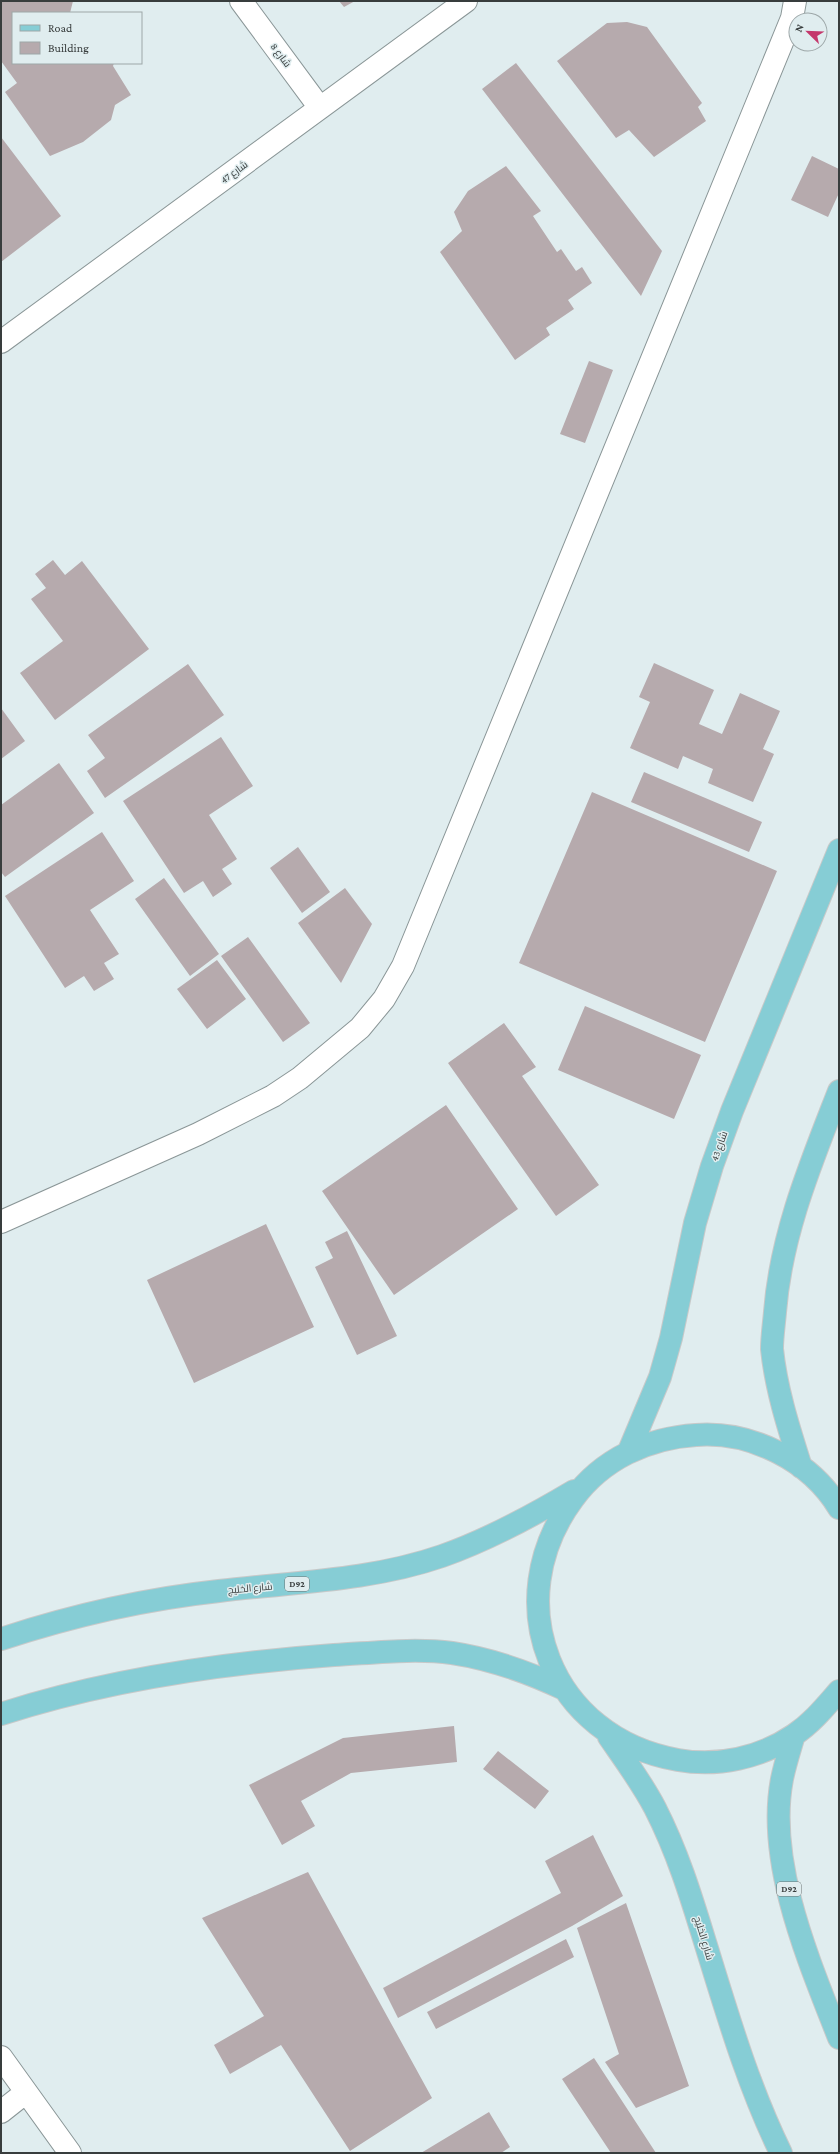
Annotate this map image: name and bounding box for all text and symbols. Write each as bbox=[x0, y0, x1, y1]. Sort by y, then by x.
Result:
legend bbox=[12, 12, 142, 64]
north arrow bbox=[788, 12, 828, 52]
text: Road bbox=[48, 21, 73, 35]
text: N bbox=[792, 22, 806, 34]
text: Building bbox=[48, 41, 89, 55]
street label: شارع 8 bbox=[268, 41, 293, 70]
street label: شارع 47 bbox=[218, 159, 250, 186]
street label: شارع 43 bbox=[709, 1130, 730, 1163]
road number: D92 bbox=[285, 1577, 309, 1591]
street label: شارع الخليج bbox=[227, 1581, 273, 1596]
road number: D92 bbox=[777, 1882, 801, 1896]
street label: شارع الخليج bbox=[691, 1915, 716, 1961]

